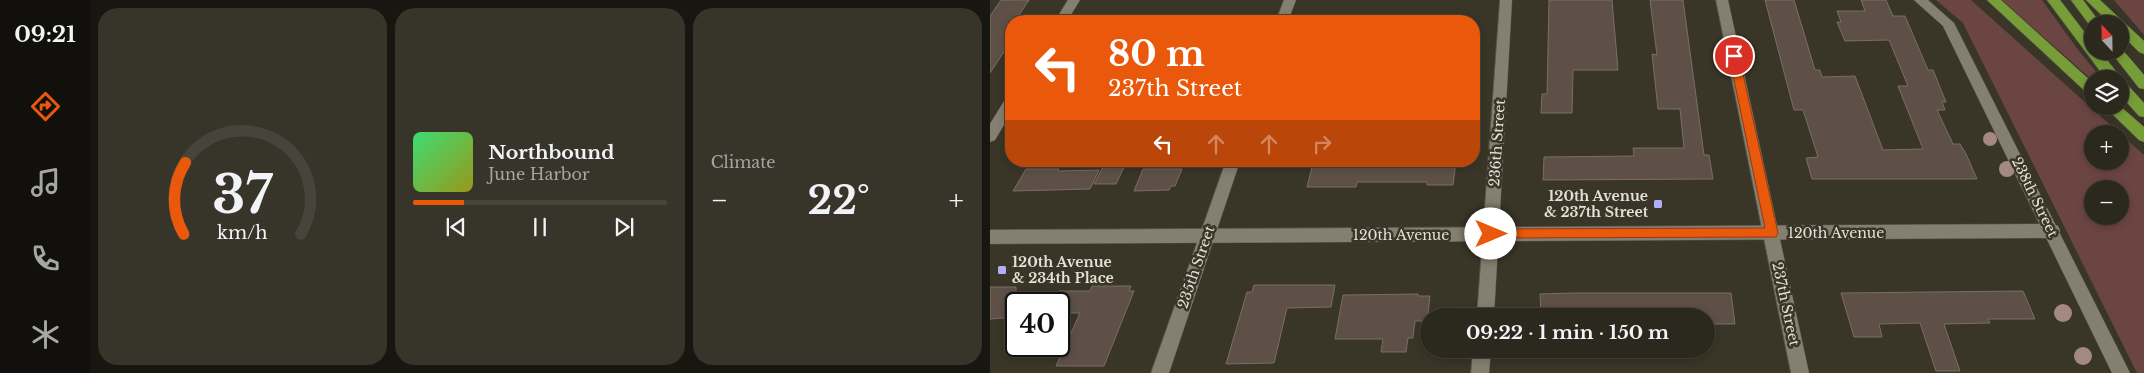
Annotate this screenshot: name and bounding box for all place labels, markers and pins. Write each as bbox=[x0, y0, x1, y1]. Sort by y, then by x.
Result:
pin bbox=[1713, 35, 1755, 77]
place label: 120th Avenue & 237th Street bbox=[1544, 187, 1649, 221]
marker: 120th Avenue & 237th Street bbox=[1652, 198, 1664, 210]
place label: 120th Avenue & 234th Place bbox=[1012, 253, 1114, 287]
marker: 120th Avenue & 234th Place bbox=[996, 264, 1008, 276]

